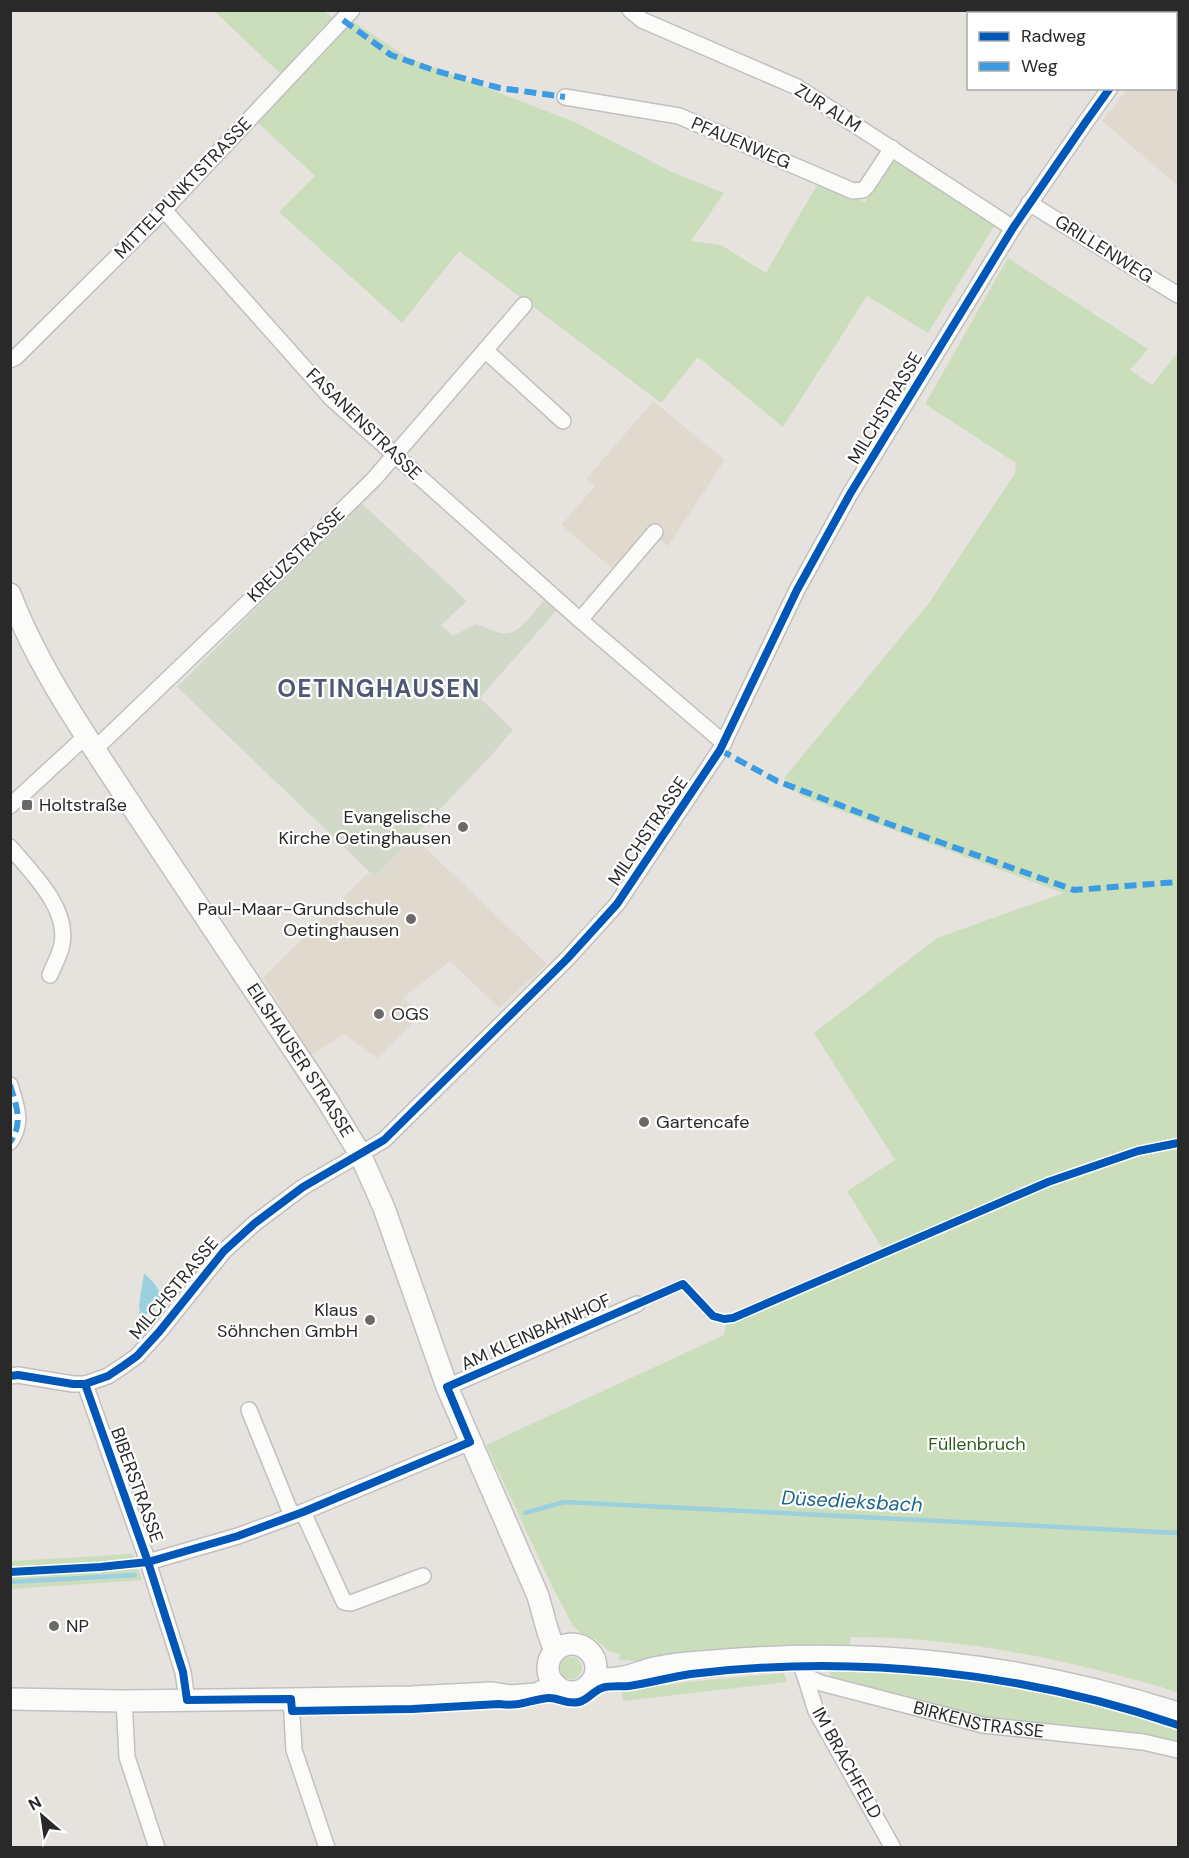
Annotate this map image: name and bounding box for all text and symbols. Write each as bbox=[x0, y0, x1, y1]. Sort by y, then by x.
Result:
legend bbox=[967, 12, 1177, 90]
text: Radweg bbox=[1021, 24, 1086, 48]
text: Weg bbox=[1021, 54, 1058, 78]
street label: ZUR ALM bbox=[790, 78, 866, 138]
street label: PFAUENWEG bbox=[688, 111, 794, 175]
street label: MITTELPUNKTSTRASSE bbox=[109, 112, 257, 264]
street label: GRILLENWEG bbox=[1050, 209, 1158, 289]
street label: MILCHSTRASSE bbox=[842, 347, 928, 469]
street label: FASANENSTRASSE bbox=[301, 363, 427, 485]
street label: KREUZSTRASSE bbox=[242, 502, 350, 608]
district label: OETINGHAUSEN bbox=[277, 673, 481, 704]
street label: MILCHSTRASSE bbox=[603, 772, 693, 890]
place label: Holtstraße bbox=[39, 793, 127, 817]
marker: Holtstraße bbox=[20, 798, 34, 812]
place label: Evangelische Kirche Oetinghausen bbox=[279, 805, 451, 850]
marker: Evangelische Kirche Oetinghausen bbox=[456, 820, 470, 834]
place label: Paul-Maar-Grundschule Oetinghausen bbox=[198, 897, 399, 942]
marker: Paul-Maar-Grundschule Oetinghausen bbox=[404, 912, 418, 926]
street label: EILSHAUSER STRASSE bbox=[241, 979, 359, 1142]
place label: OGS bbox=[391, 1002, 429, 1026]
marker: OGS bbox=[372, 1007, 386, 1021]
place label: Gartencafe bbox=[656, 1110, 750, 1134]
marker: Gartencafe bbox=[637, 1115, 651, 1129]
street label: MILCHSTRASSE bbox=[124, 1232, 224, 1344]
street label: AM KLEINBAHNHOF bbox=[457, 1288, 615, 1376]
place label: Klaus Söhnchen GmbH bbox=[217, 1298, 358, 1343]
marker: Klaus Söhnchen GmbH bbox=[363, 1313, 377, 1327]
street label: BIBERSTRASSE bbox=[105, 1424, 169, 1546]
park label: Füllenbruch bbox=[928, 1432, 1026, 1456]
water label: Düsedieksbach bbox=[781, 1484, 923, 1518]
place label: NP bbox=[66, 1614, 89, 1638]
marker: NP bbox=[47, 1619, 61, 1633]
street label: BIRKENSTRASSE bbox=[911, 1695, 1045, 1743]
street label: IM BRACHFELD bbox=[807, 1703, 887, 1823]
north arrow bbox=[12, 1786, 72, 1846]
text: N bbox=[25, 1791, 45, 1815]

